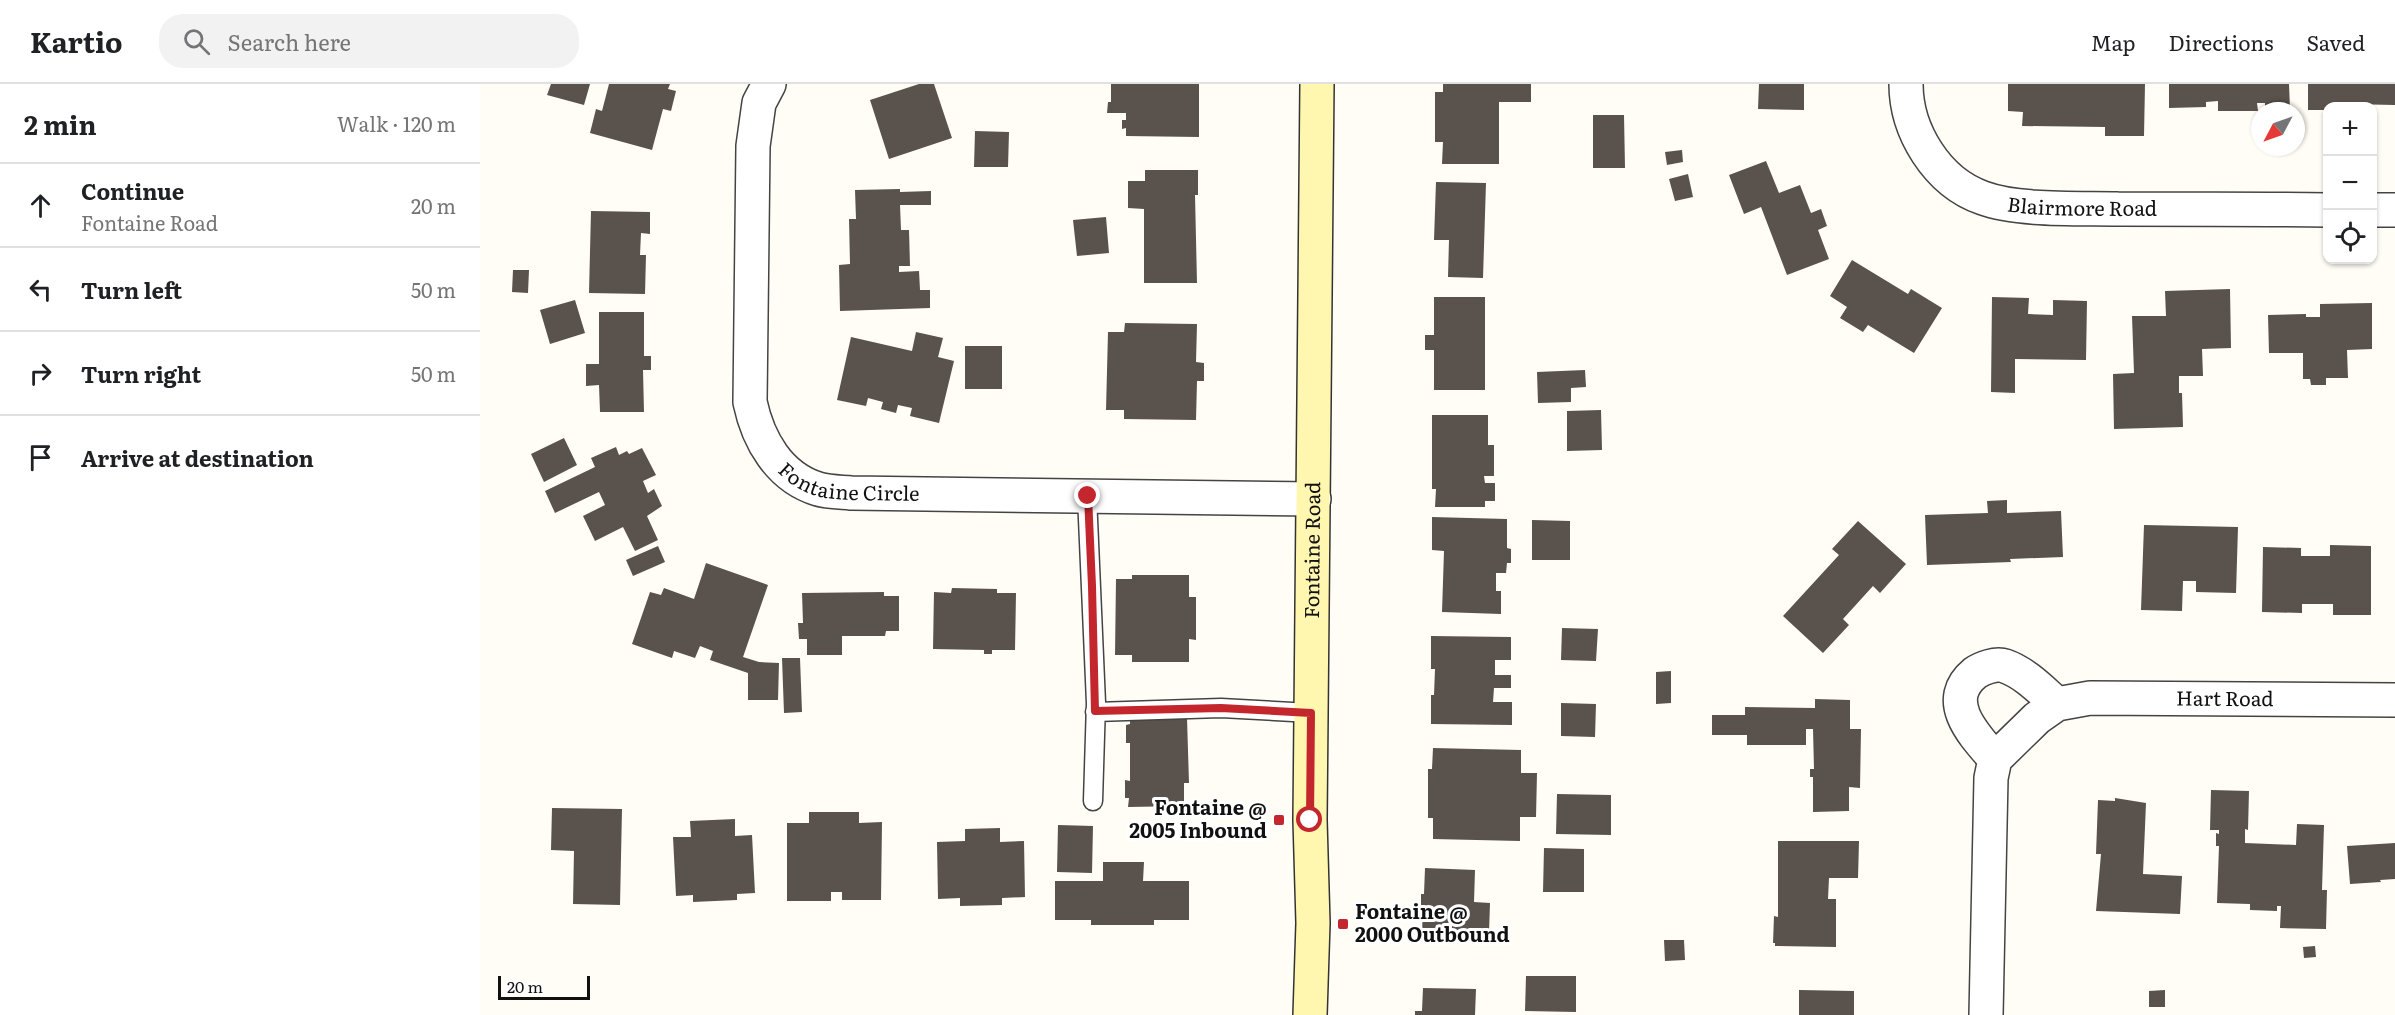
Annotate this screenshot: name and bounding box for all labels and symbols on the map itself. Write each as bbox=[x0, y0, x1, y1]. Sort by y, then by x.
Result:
north arrow bbox=[2251, 102, 2305, 156]
street label: Blairmore Road bbox=[2006, 187, 2157, 222]
street label: Fontaine Circle bbox=[773, 454, 920, 507]
street label: Fontaine Road bbox=[1295, 481, 1326, 619]
route end bbox=[1074, 482, 1100, 508]
street label: Hart Road bbox=[2176, 682, 2274, 712]
place label: Fontaine @ 2005 Inbound bbox=[1129, 791, 1267, 844]
route start bbox=[1296, 806, 1322, 832]
marker: Fontaine @ 2005 Inbound bbox=[1272, 813, 1286, 827]
place label: Fontaine @ 2000 Outbound bbox=[1355, 895, 1510, 948]
marker: Fontaine @ 2000 Outbound bbox=[1336, 917, 1350, 931]
scale bar bbox=[498, 973, 590, 1000]

